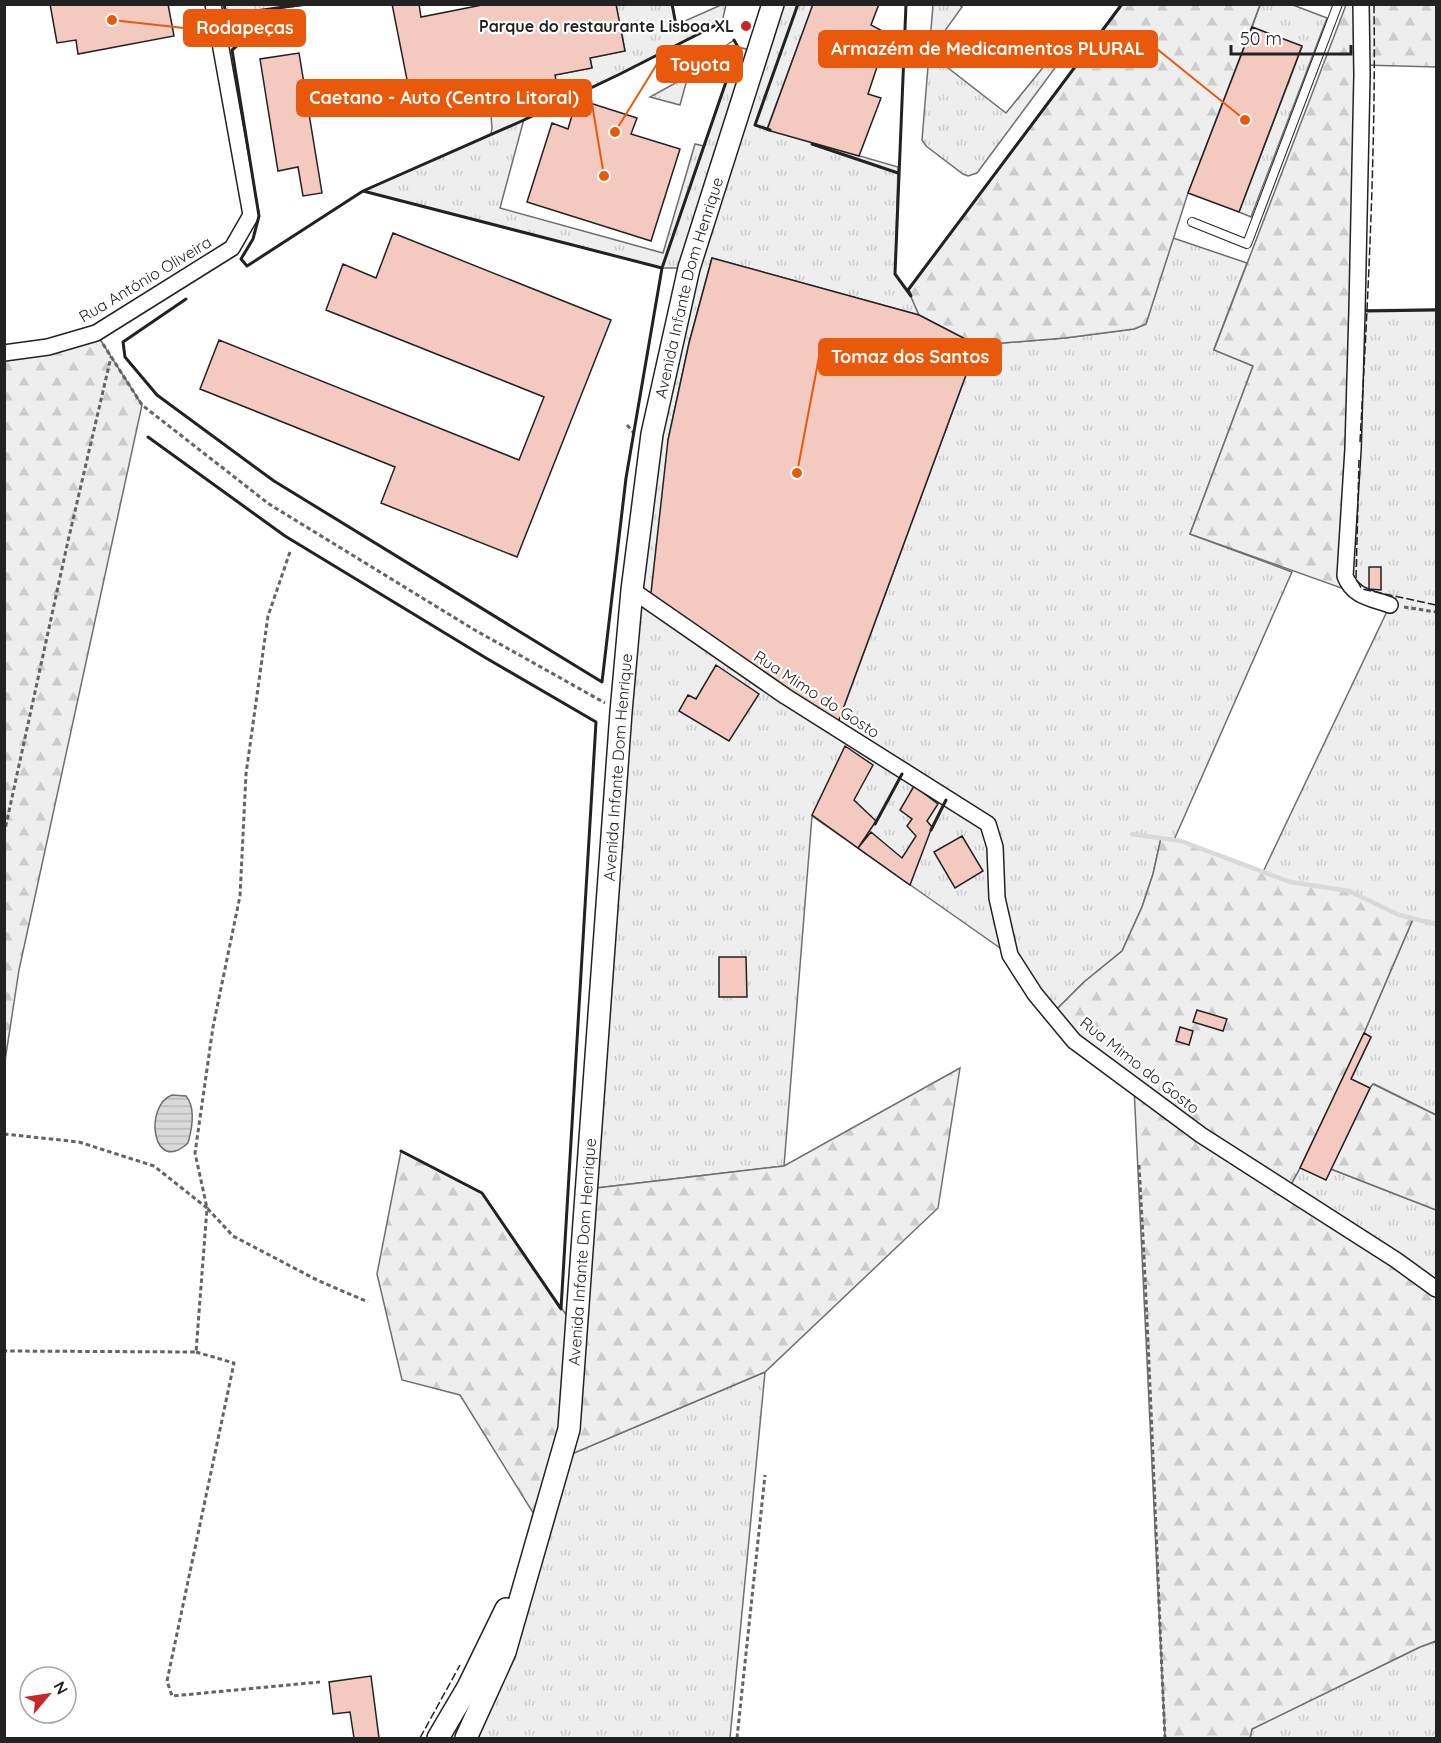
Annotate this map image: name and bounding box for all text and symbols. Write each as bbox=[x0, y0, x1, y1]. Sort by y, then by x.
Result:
callout: Rodapeças bbox=[184, 10, 305, 46]
text: Rodapeças bbox=[196, 16, 294, 39]
place label: Parque do restaurante Lisboa XL bbox=[479, 16, 734, 36]
scale bar bbox=[1231, 18, 1351, 56]
marker: Parque do restaurante Lisboa XL bbox=[739, 19, 753, 33]
text: 50 m bbox=[1240, 27, 1282, 50]
callout: Armazém de Medicamentos PLURAL bbox=[819, 31, 1157, 67]
text: Armazém de Medicamentos PLURAL bbox=[831, 37, 1145, 60]
callout: Toyota bbox=[657, 46, 742, 82]
text: Toyota bbox=[670, 53, 730, 76]
callout: Caetano - Auto (Centro Litoral) bbox=[297, 80, 591, 116]
text: Caetano - Auto (Centro Litoral) bbox=[309, 86, 579, 109]
street label: Avenida Infante Dom Henrique bbox=[650, 175, 727, 400]
street label: Rua António Oliveira bbox=[75, 232, 215, 326]
callout: Tomaz dos Santos bbox=[819, 339, 1001, 375]
text: Tomaz dos Santos bbox=[831, 345, 989, 368]
street label: Rua Mimo do Gosto bbox=[750, 646, 884, 742]
street label: Avenida Infante Dom Henrique bbox=[599, 653, 636, 882]
street label: Rua Mimo do Gosto bbox=[1076, 1012, 1204, 1118]
street label: Avenida Infante Dom Henrique bbox=[564, 1137, 600, 1366]
north arrow bbox=[18, 1665, 78, 1725]
text: N bbox=[50, 1678, 73, 1698]

